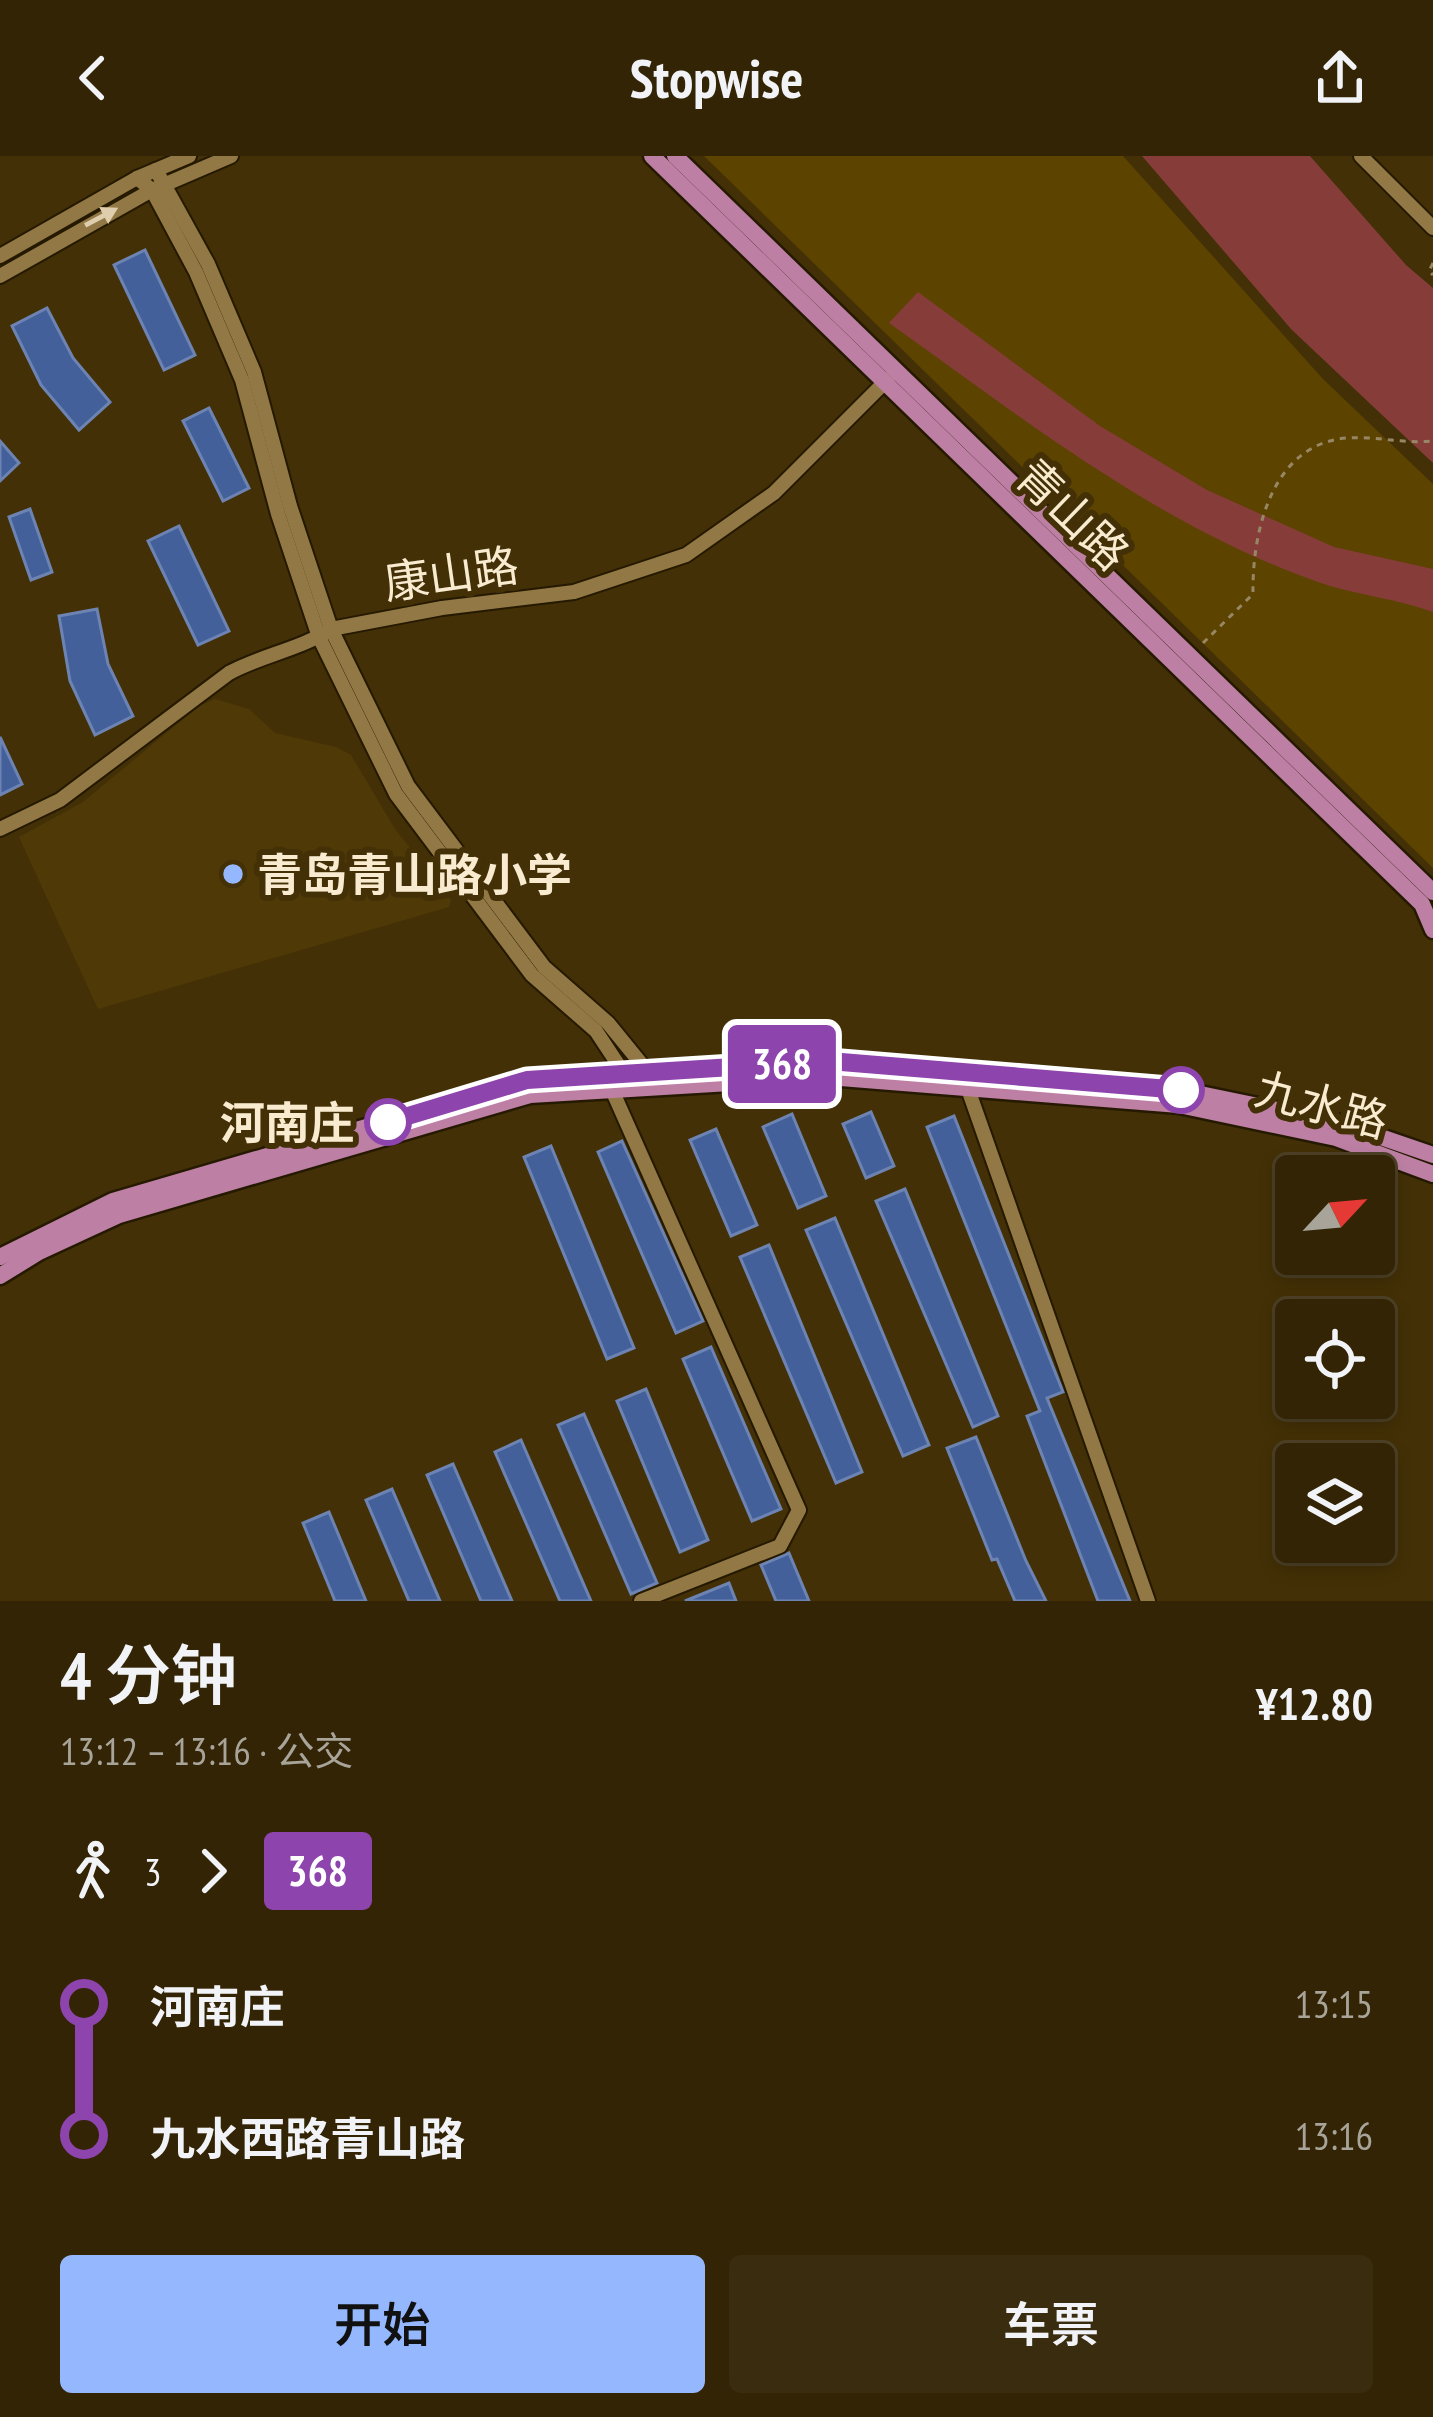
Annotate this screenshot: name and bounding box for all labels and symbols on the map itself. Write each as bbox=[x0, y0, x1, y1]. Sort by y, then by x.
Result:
one-way arrow bbox=[83, 207, 118, 228]
street label: 青山路 bbox=[1004, 446, 1142, 582]
street label: 康山路 bbox=[380, 535, 522, 611]
place label: 青岛青山路小学 bbox=[257, 845, 572, 903]
marker: 青岛青山路小学 bbox=[220, 861, 246, 887]
line badge: 368 bbox=[713, 1025, 851, 1103]
street label: 九水路 bbox=[1249, 1059, 1395, 1149]
unlabelled marker bbox=[1159, 1068, 1203, 1112]
place label: 河南庄 bbox=[220, 1093, 355, 1151]
marker: 河南庄 bbox=[366, 1100, 410, 1144]
north arrow bbox=[1275, 1155, 1395, 1275]

